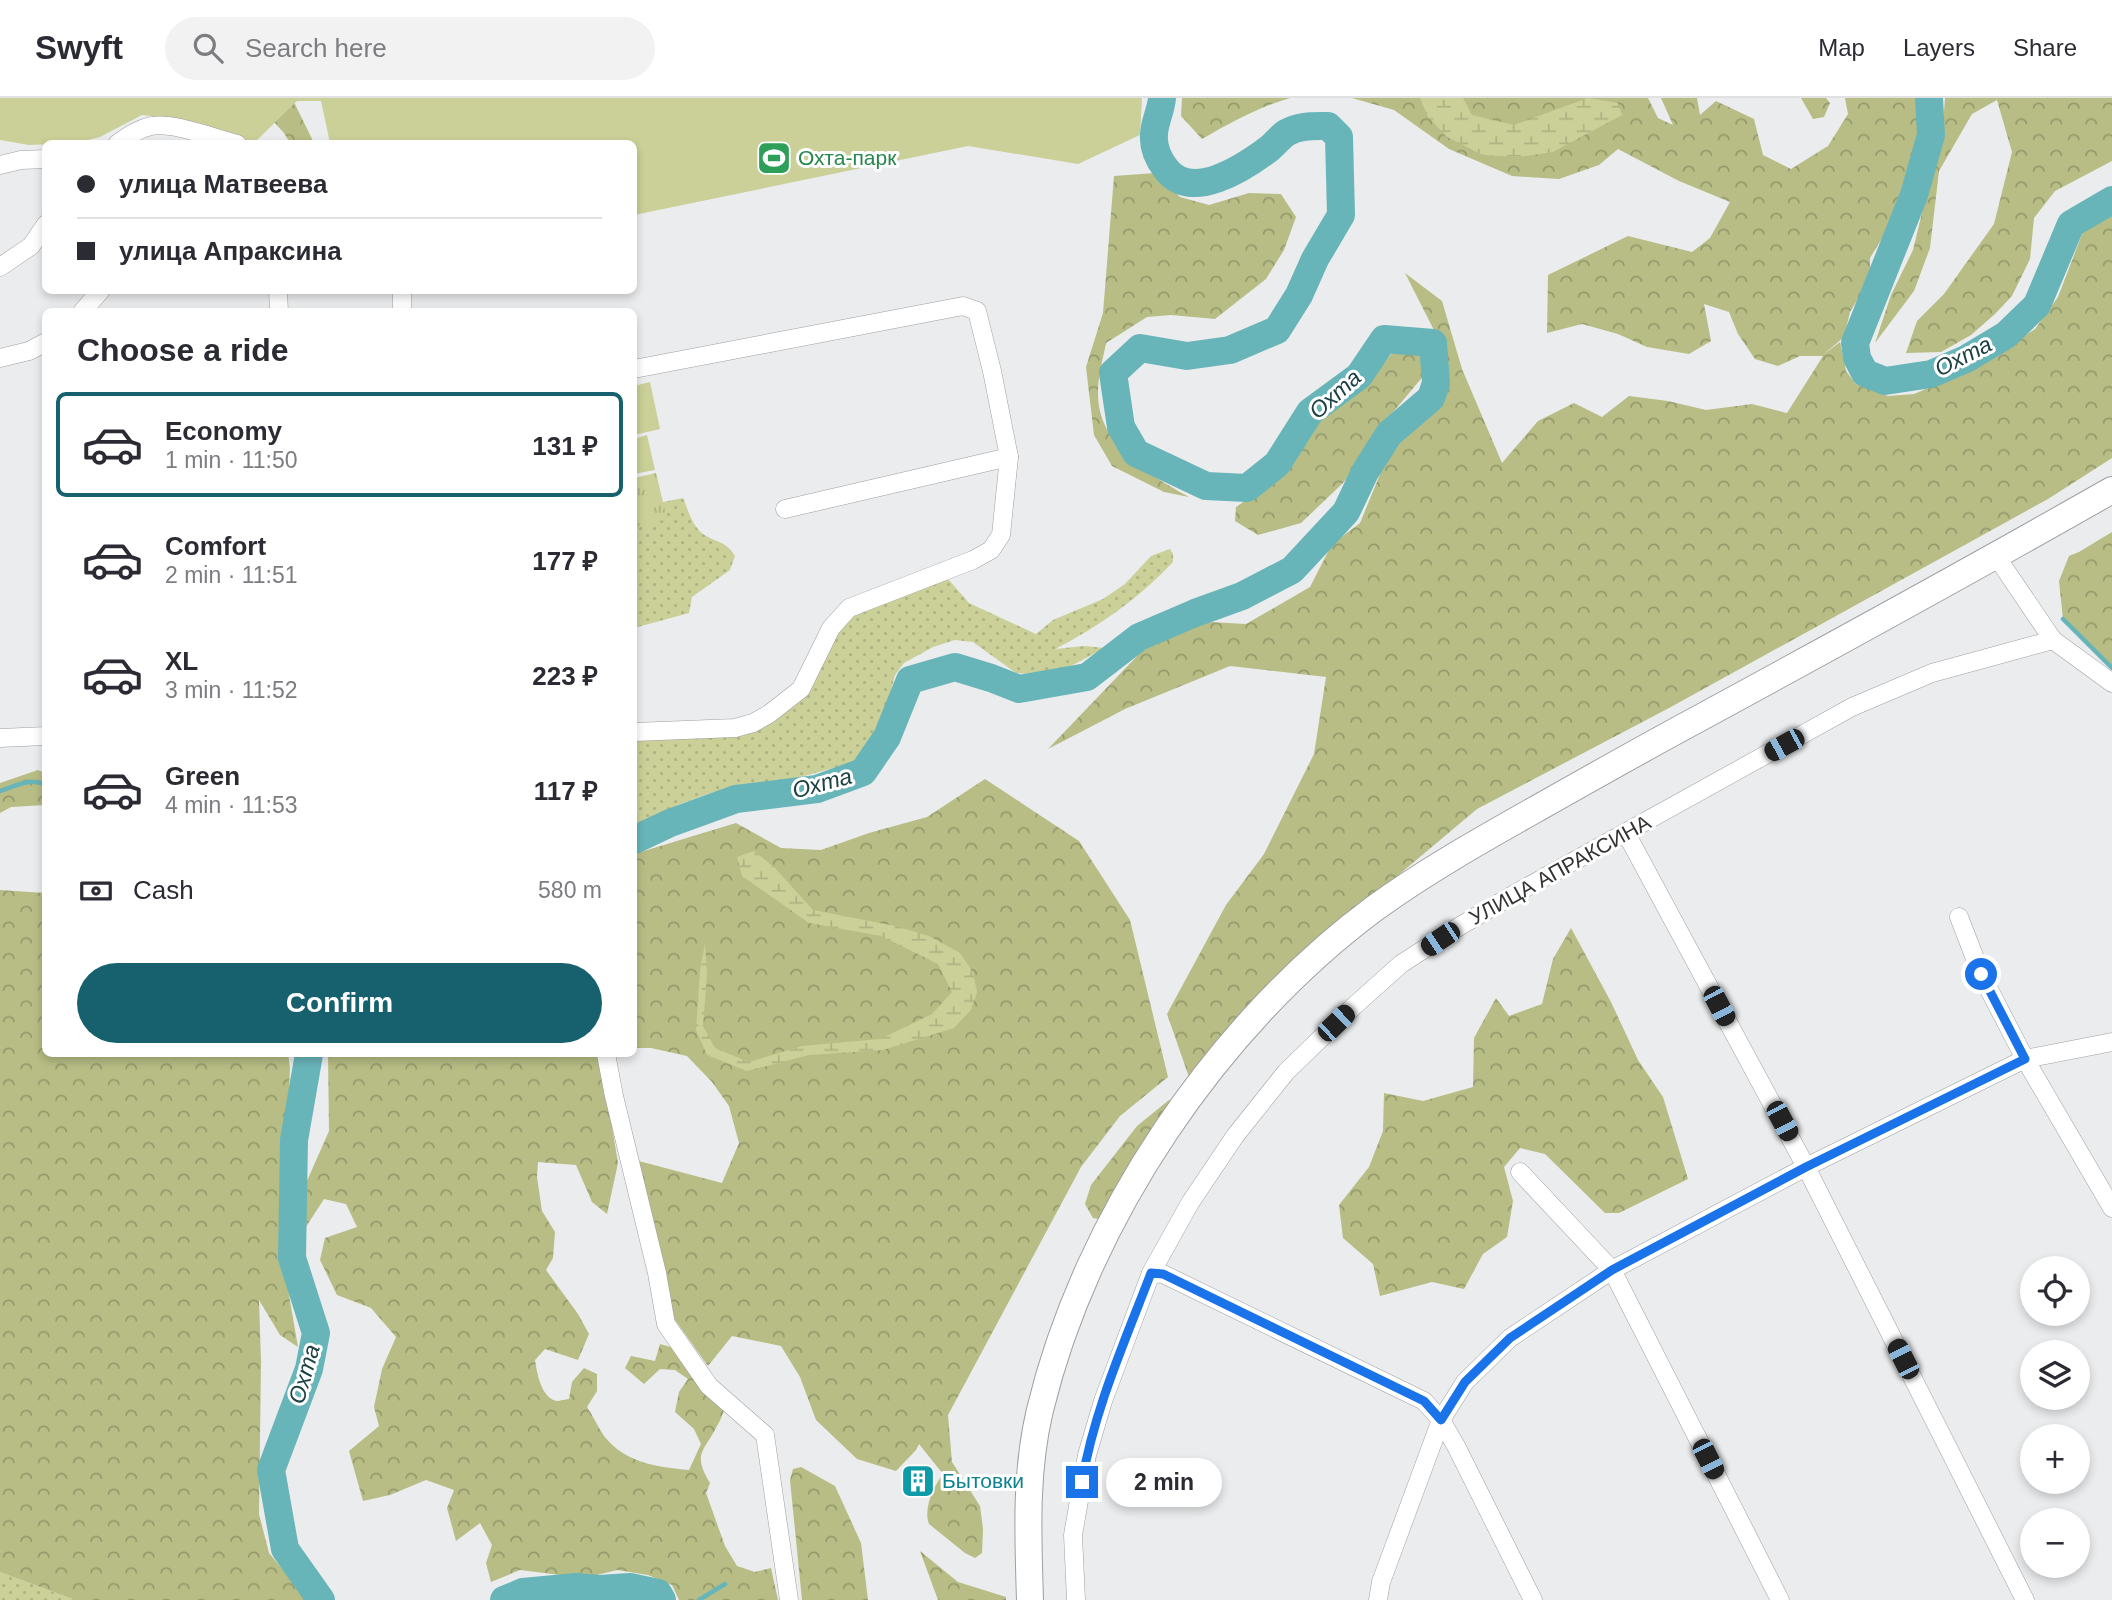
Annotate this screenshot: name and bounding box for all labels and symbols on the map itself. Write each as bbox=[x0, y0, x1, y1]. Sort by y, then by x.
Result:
sports icon: Охта-парк bbox=[755, 139, 793, 177]
place label: Охта-парк bbox=[798, 146, 897, 169]
water label: Охта bbox=[1930, 331, 1996, 381]
water label: Охта bbox=[1304, 364, 1366, 424]
car bbox=[1761, 726, 1808, 764]
water label: Охта bbox=[789, 763, 855, 803]
street label: УЛИЦА АПРАКСИНА bbox=[1465, 810, 1654, 929]
car bbox=[1417, 919, 1464, 959]
route start bbox=[1965, 958, 1997, 990]
car bbox=[1700, 983, 1739, 1029]
car bbox=[1314, 1001, 1359, 1045]
car bbox=[1763, 1098, 1802, 1144]
car bbox=[1885, 1336, 1922, 1382]
water label: Охта bbox=[283, 1341, 325, 1407]
car bbox=[1690, 1436, 1727, 1482]
callout: 2 min bbox=[1106, 1458, 1222, 1506]
building icon: Бытовки bbox=[899, 1462, 937, 1500]
route end bbox=[1066, 1466, 1098, 1498]
place label: Бытовки bbox=[942, 1469, 1024, 1492]

